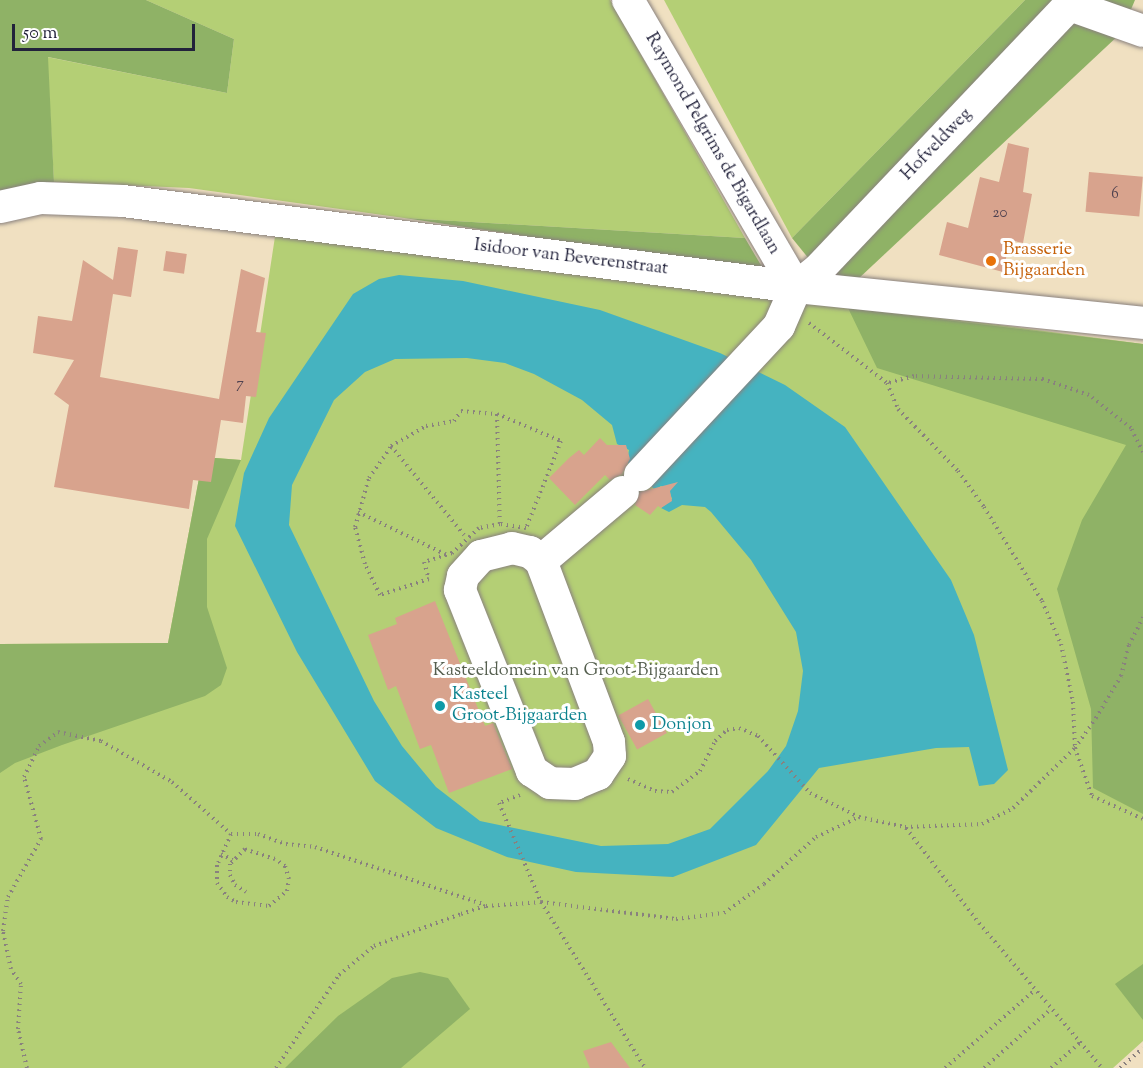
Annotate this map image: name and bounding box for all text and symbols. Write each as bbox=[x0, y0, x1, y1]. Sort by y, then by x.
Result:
scale bar bbox=[15, 12, 198, 50]
text: 50 m bbox=[23, 21, 57, 47]
street label: Raymond Pelgrims de Bigardlaan bbox=[640, 29, 784, 259]
street label: Hofveldweg bbox=[897, 104, 977, 186]
house number: 6 bbox=[1111, 186, 1119, 204]
house number: 20 bbox=[993, 205, 1007, 223]
street label: Isidoor van Beverenstraat bbox=[473, 235, 669, 281]
place label: Brasserie Bijgaarden bbox=[1003, 240, 1085, 282]
marker: Brasserie Bijgaarden bbox=[984, 254, 998, 268]
house number: 7 bbox=[236, 376, 244, 394]
park label: Kasteeldomein van Groot-Bijgaarden bbox=[433, 660, 719, 682]
place label: Kasteel Groot-Bijgaarden bbox=[452, 685, 588, 728]
marker: Kasteel Groot-Bijgaarden bbox=[433, 699, 447, 713]
place label: Donjon bbox=[652, 714, 712, 736]
marker: Donjon bbox=[633, 718, 647, 732]

